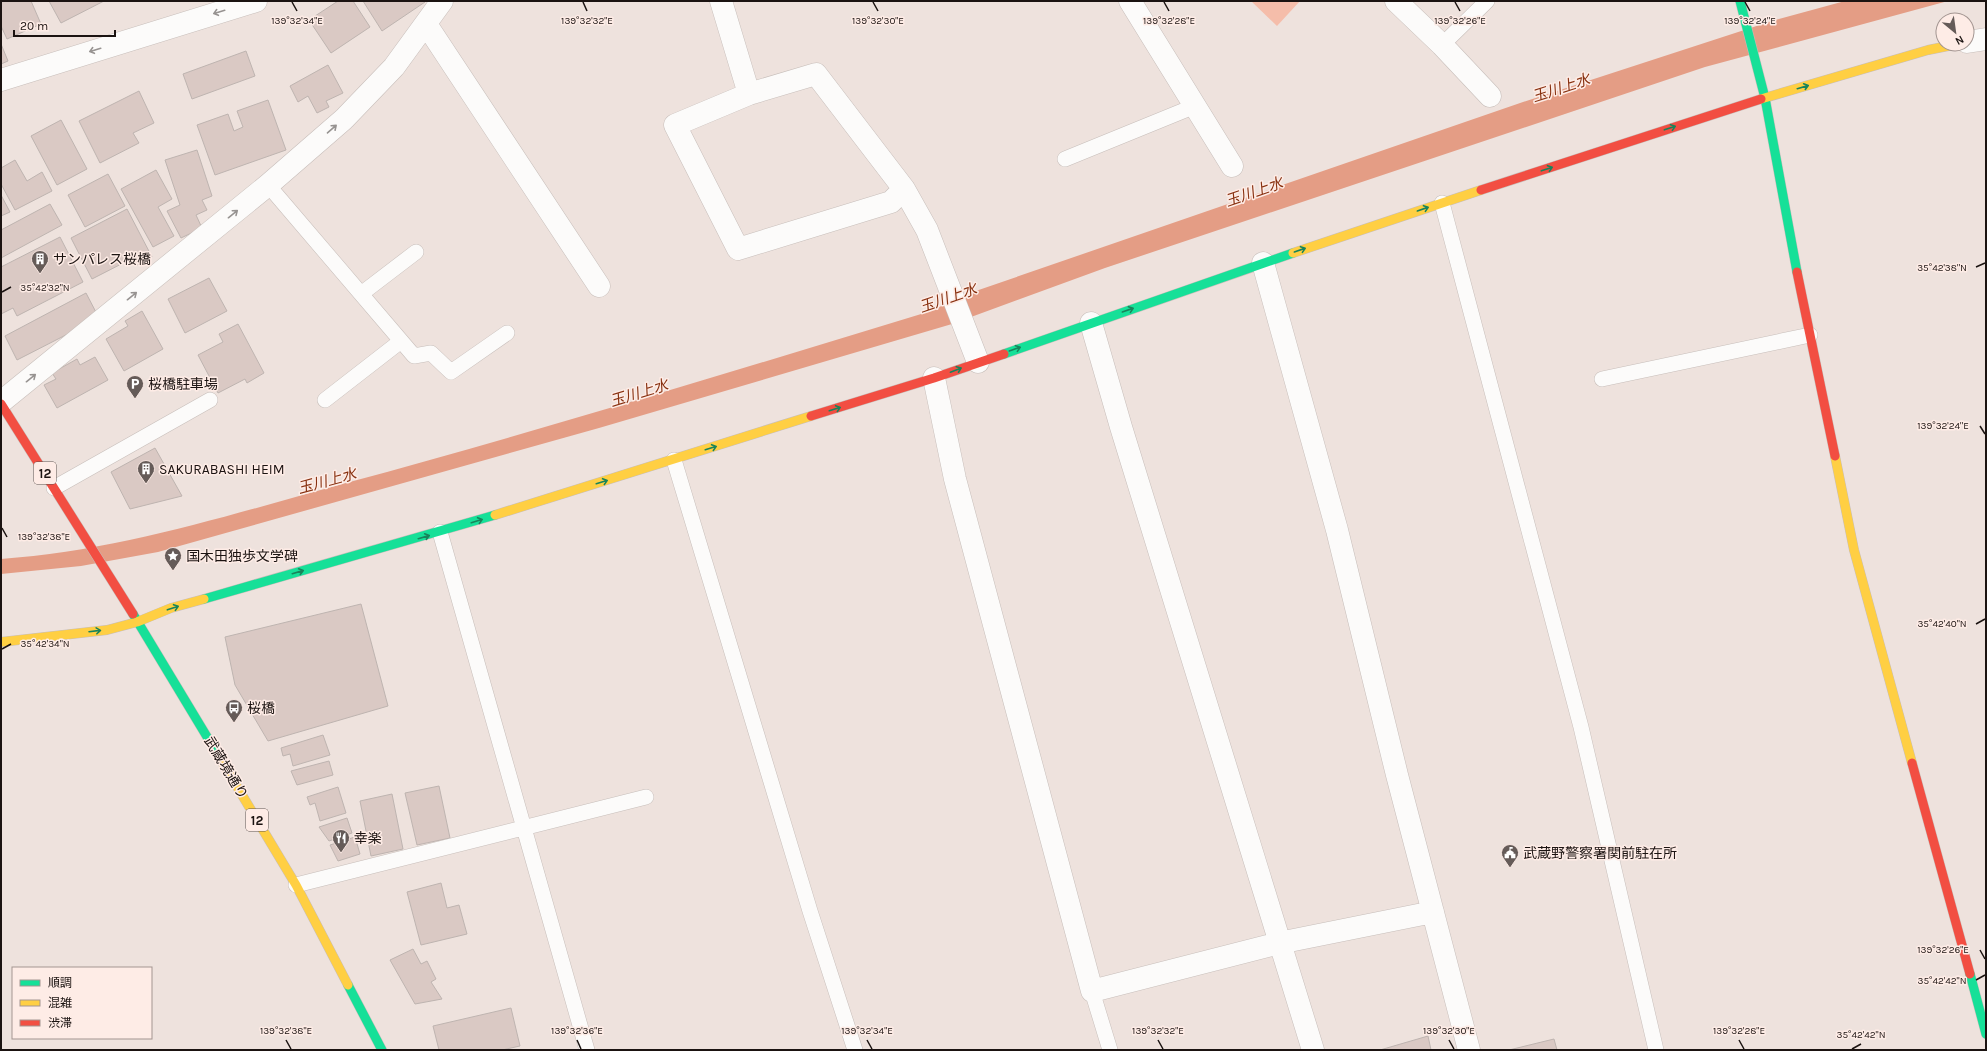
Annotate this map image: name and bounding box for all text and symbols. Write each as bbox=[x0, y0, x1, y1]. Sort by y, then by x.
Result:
one-way arrow bbox=[213, 9, 226, 16]
scale bar bbox=[14, 12, 115, 38]
north arrow bbox=[1935, 12, 1975, 52]
text: 139°32'34"E bbox=[271, 15, 323, 27]
text: 139°32'32"E bbox=[561, 15, 613, 27]
text: 139°32'30"E bbox=[852, 15, 904, 27]
text: 139°32'28"E bbox=[1143, 15, 1195, 27]
text: 139°32'26"E bbox=[1434, 15, 1486, 27]
text: 139°32'24"E bbox=[1724, 15, 1776, 27]
text: 20 m bbox=[20, 19, 48, 33]
text: N bbox=[1953, 33, 1966, 48]
one-way arrow bbox=[89, 47, 101, 55]
water label: 玉川上水 bbox=[1530, 70, 1594, 106]
one-way arrow bbox=[1796, 83, 1809, 90]
one-way arrow bbox=[1664, 124, 1676, 132]
one-way arrow bbox=[327, 125, 337, 134]
one-way arrow bbox=[1540, 164, 1552, 172]
water label: 玉川上水 bbox=[1223, 173, 1287, 210]
one-way arrow bbox=[1417, 205, 1430, 212]
one-way arrow bbox=[227, 209, 238, 218]
one-way arrow bbox=[1293, 246, 1306, 253]
building icon: サンパレス桜橋 bbox=[30, 249, 50, 274]
place label: サンパレス桜橋 bbox=[53, 251, 151, 268]
text: 35°42'38"N bbox=[1917, 262, 1967, 274]
water label: 玉川上水 bbox=[917, 279, 981, 316]
text: 35°42'32"N bbox=[20, 282, 70, 294]
one-way arrow bbox=[127, 291, 137, 300]
one-way arrow bbox=[1121, 306, 1133, 314]
one-way arrow bbox=[1008, 345, 1021, 352]
one-way arrow bbox=[950, 365, 962, 373]
one-way arrow bbox=[26, 374, 37, 382]
parking icon: 桜橋駐車場 bbox=[125, 374, 145, 399]
water label: 玉川上水 bbox=[608, 375, 672, 410]
place label: 桜橋駐車場 bbox=[148, 376, 218, 393]
one-way arrow bbox=[829, 405, 841, 413]
text: 139°32'24"E bbox=[1917, 420, 1969, 432]
one-way arrow bbox=[705, 444, 717, 452]
building icon: SAKURABASHI HEIM bbox=[136, 459, 156, 484]
place label: SAKURABASHI HEIM bbox=[159, 461, 285, 478]
road number: 12 bbox=[34, 462, 56, 484]
water label: 玉川上水 bbox=[296, 464, 360, 497]
one-way arrow bbox=[595, 478, 608, 485]
one-way arrow bbox=[471, 517, 484, 524]
text: 139°32'38"E bbox=[18, 531, 70, 543]
one-way arrow bbox=[417, 533, 430, 540]
place icon: 国木田独歩文学碑 bbox=[163, 546, 183, 571]
place label: 国木田独歩文学碑 bbox=[186, 548, 298, 565]
one-way arrow bbox=[292, 568, 305, 575]
one-way arrow bbox=[167, 603, 179, 611]
text: 35°42'40"N bbox=[1917, 618, 1967, 630]
one-way arrow bbox=[88, 628, 101, 635]
text: 35°42'34"N bbox=[20, 638, 70, 650]
bus stop icon: 桜橋 bbox=[224, 698, 244, 723]
place label: 桜橋 bbox=[247, 700, 275, 717]
street label: 武蔵境通り bbox=[201, 734, 251, 802]
road number: 12 bbox=[246, 809, 268, 831]
restaurant icon: 幸楽 bbox=[331, 828, 351, 853]
place label: 幸楽 bbox=[354, 830, 382, 847]
public building icon: 武蔵野警察署関前駐在所 bbox=[1500, 843, 1520, 868]
place label: 武蔵野警察署関前駐在所 bbox=[1523, 845, 1677, 862]
text: 139°32'26"E bbox=[1917, 944, 1969, 956]
legend bbox=[12, 967, 152, 1039]
text: 35°42'42"N bbox=[1918, 975, 1966, 987]
text: 順調 bbox=[48, 976, 72, 990]
text: 混雑 bbox=[48, 996, 72, 1010]
text: 渋滞 bbox=[48, 1016, 72, 1030]
text: 139°32'38"E bbox=[260, 1025, 312, 1037]
text: 139°32'36"E bbox=[551, 1025, 603, 1037]
text: 139°32'34"E bbox=[841, 1025, 893, 1037]
text: 139°32'32"E bbox=[1132, 1025, 1184, 1037]
text: 139°32'30"E bbox=[1423, 1025, 1475, 1037]
text: 139°32'28"E bbox=[1713, 1025, 1765, 1037]
text: 35°42'42"N bbox=[1837, 1029, 1885, 1041]

